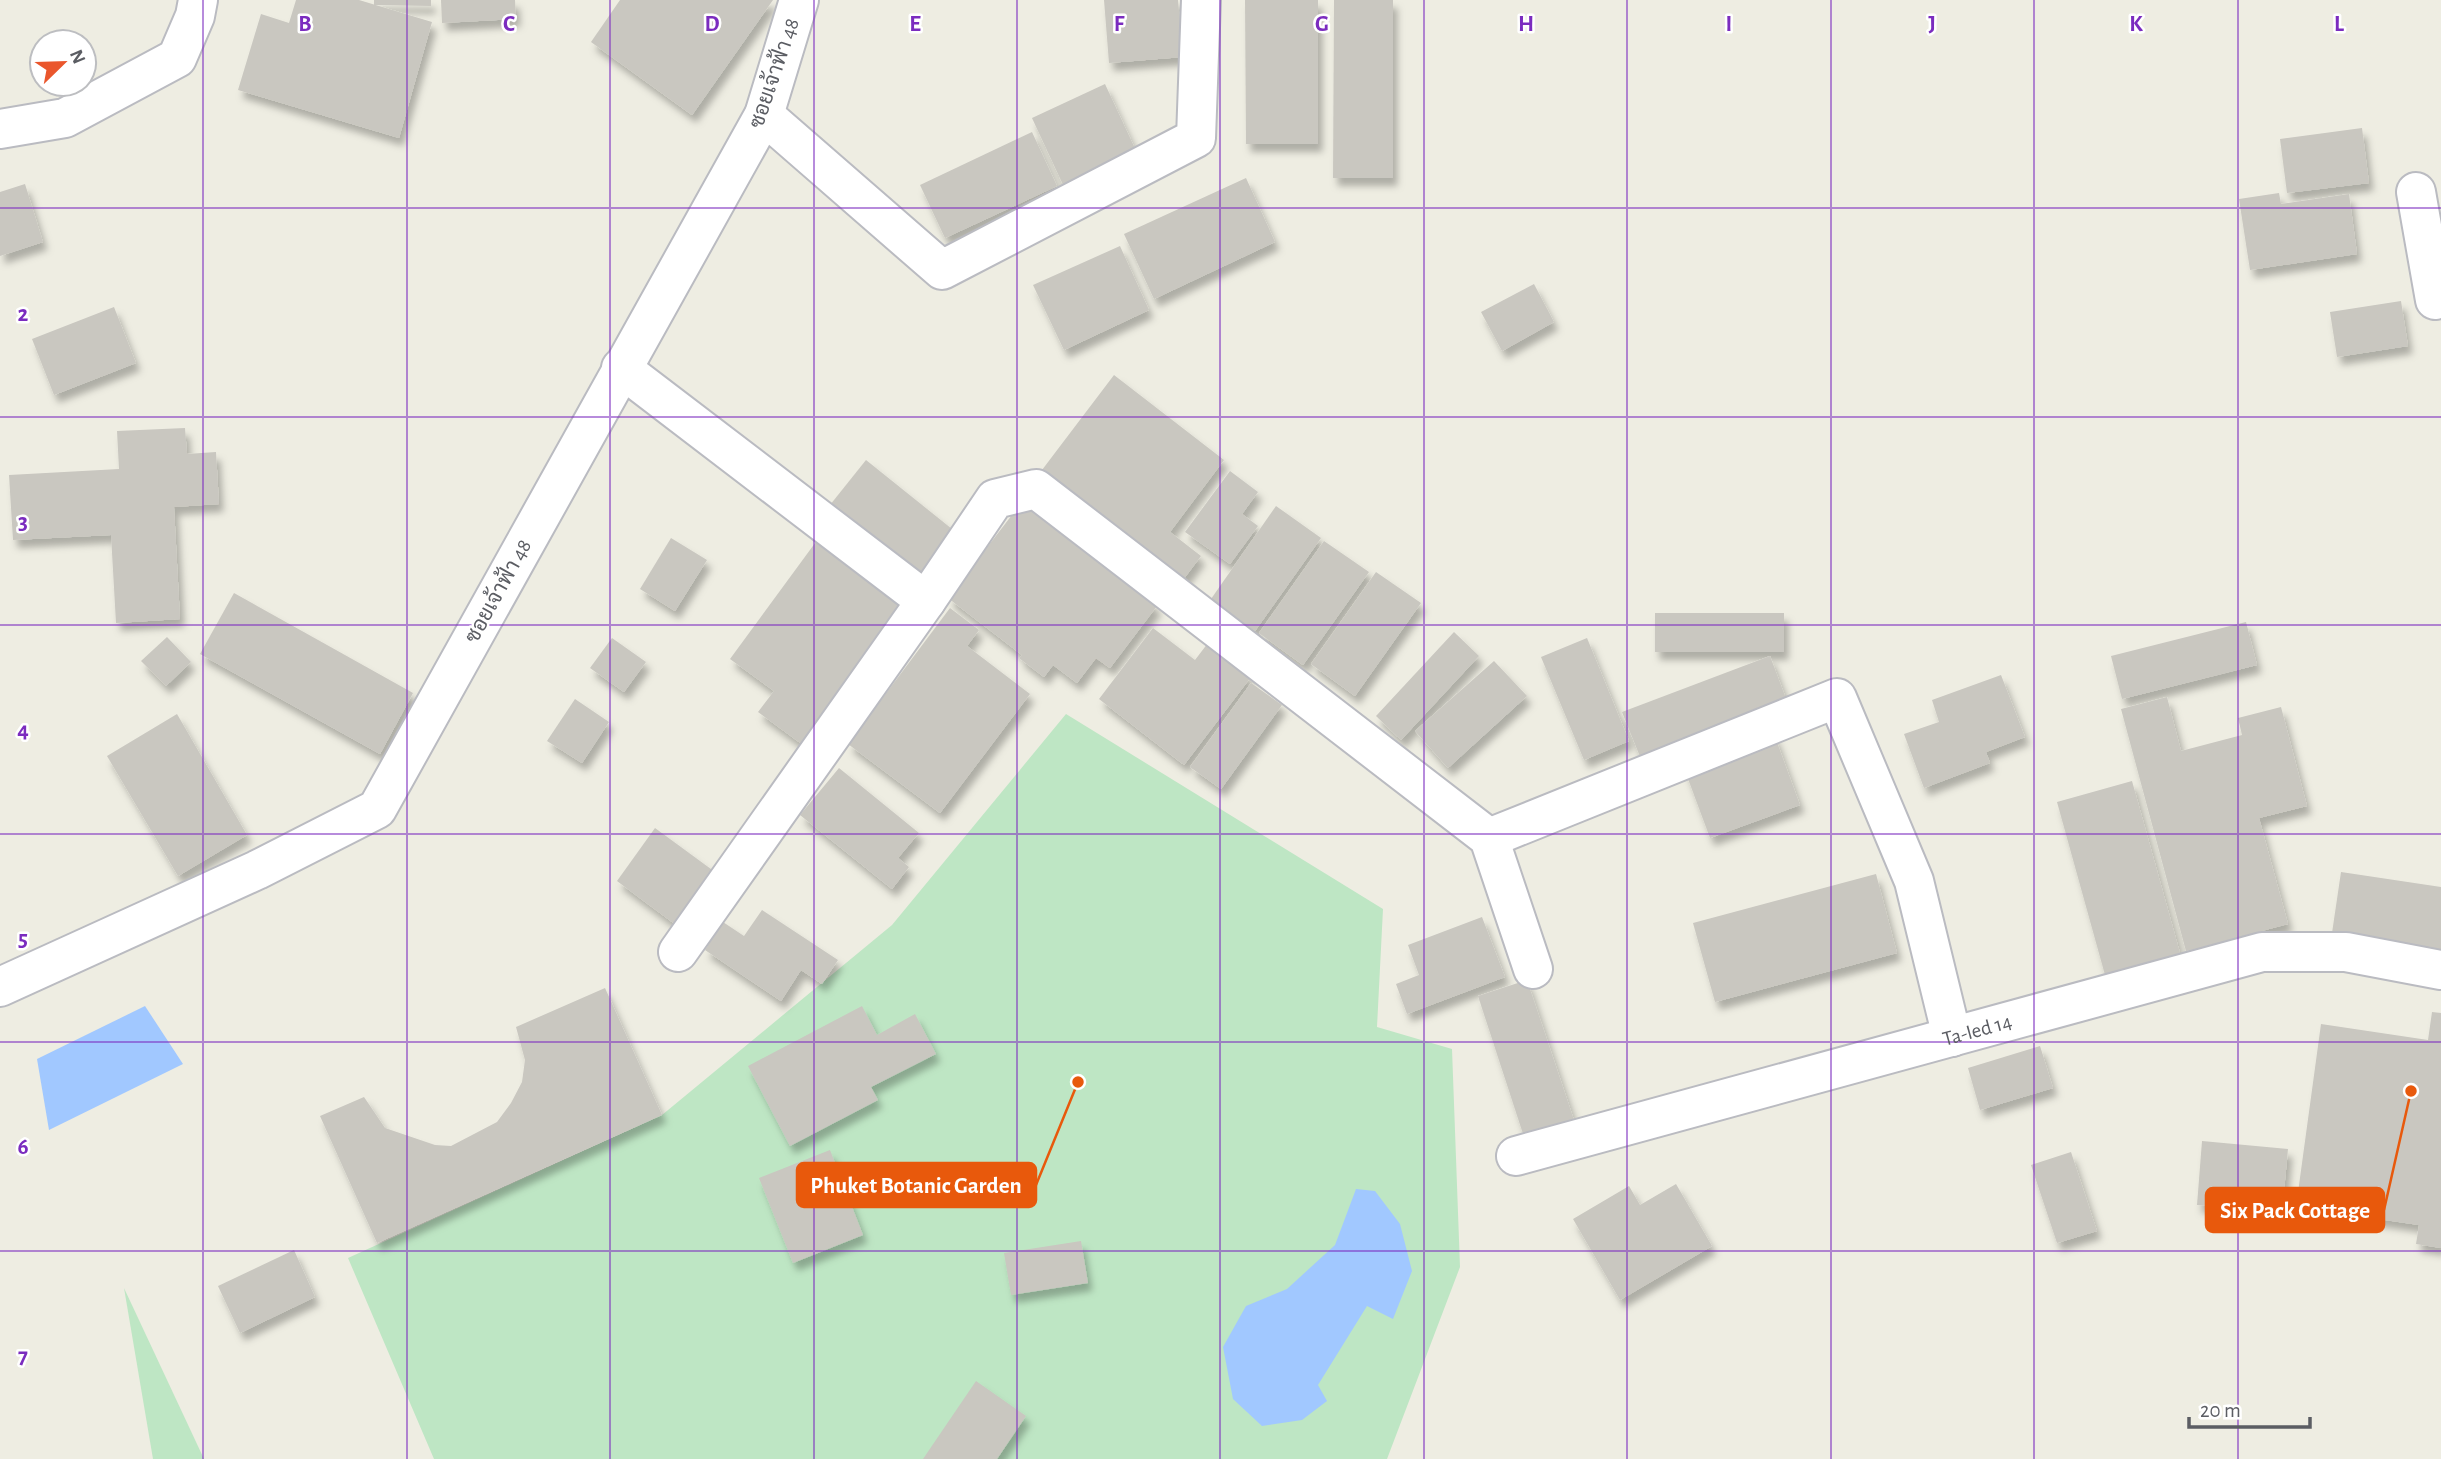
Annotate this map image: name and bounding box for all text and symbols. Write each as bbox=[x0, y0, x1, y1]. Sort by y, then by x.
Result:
text: B bbox=[298, 13, 312, 36]
text: C bbox=[503, 13, 515, 36]
text: D bbox=[704, 13, 720, 36]
text: E bbox=[909, 13, 921, 36]
text: F bbox=[1114, 13, 1125, 36]
text: G bbox=[1315, 13, 1329, 36]
text: H bbox=[1518, 13, 1534, 36]
text: I bbox=[1726, 13, 1732, 36]
text: J bbox=[1928, 13, 1936, 36]
text: K bbox=[2129, 13, 2143, 36]
text: L bbox=[2334, 13, 2344, 36]
street label: ซอยเจ้าฟ้า 48 bbox=[742, 14, 803, 131]
north arrow bbox=[28, 28, 98, 98]
text: N bbox=[66, 47, 89, 67]
text: 2 bbox=[18, 303, 29, 326]
text: 3 bbox=[18, 511, 28, 534]
street label: ซอยเจ้าฟ้า 48 bbox=[458, 534, 535, 646]
text: 4 bbox=[17, 719, 29, 742]
text: 5 bbox=[18, 928, 28, 951]
street label: Ta-Ied 14 bbox=[1940, 1011, 2014, 1050]
text: 6 bbox=[17, 1136, 29, 1159]
callout: Phuket Botanic Garden bbox=[797, 1163, 1036, 1207]
text: Phuket Botanic Garden bbox=[810, 1175, 1022, 1198]
callout: Six Pack Cottage bbox=[2206, 1188, 2384, 1232]
text: Six Pack Cottage bbox=[2220, 1200, 2370, 1223]
text: 7 bbox=[18, 1345, 28, 1368]
scale bar bbox=[2189, 1386, 2310, 1430]
text: 20 m bbox=[2200, 1400, 2241, 1421]

